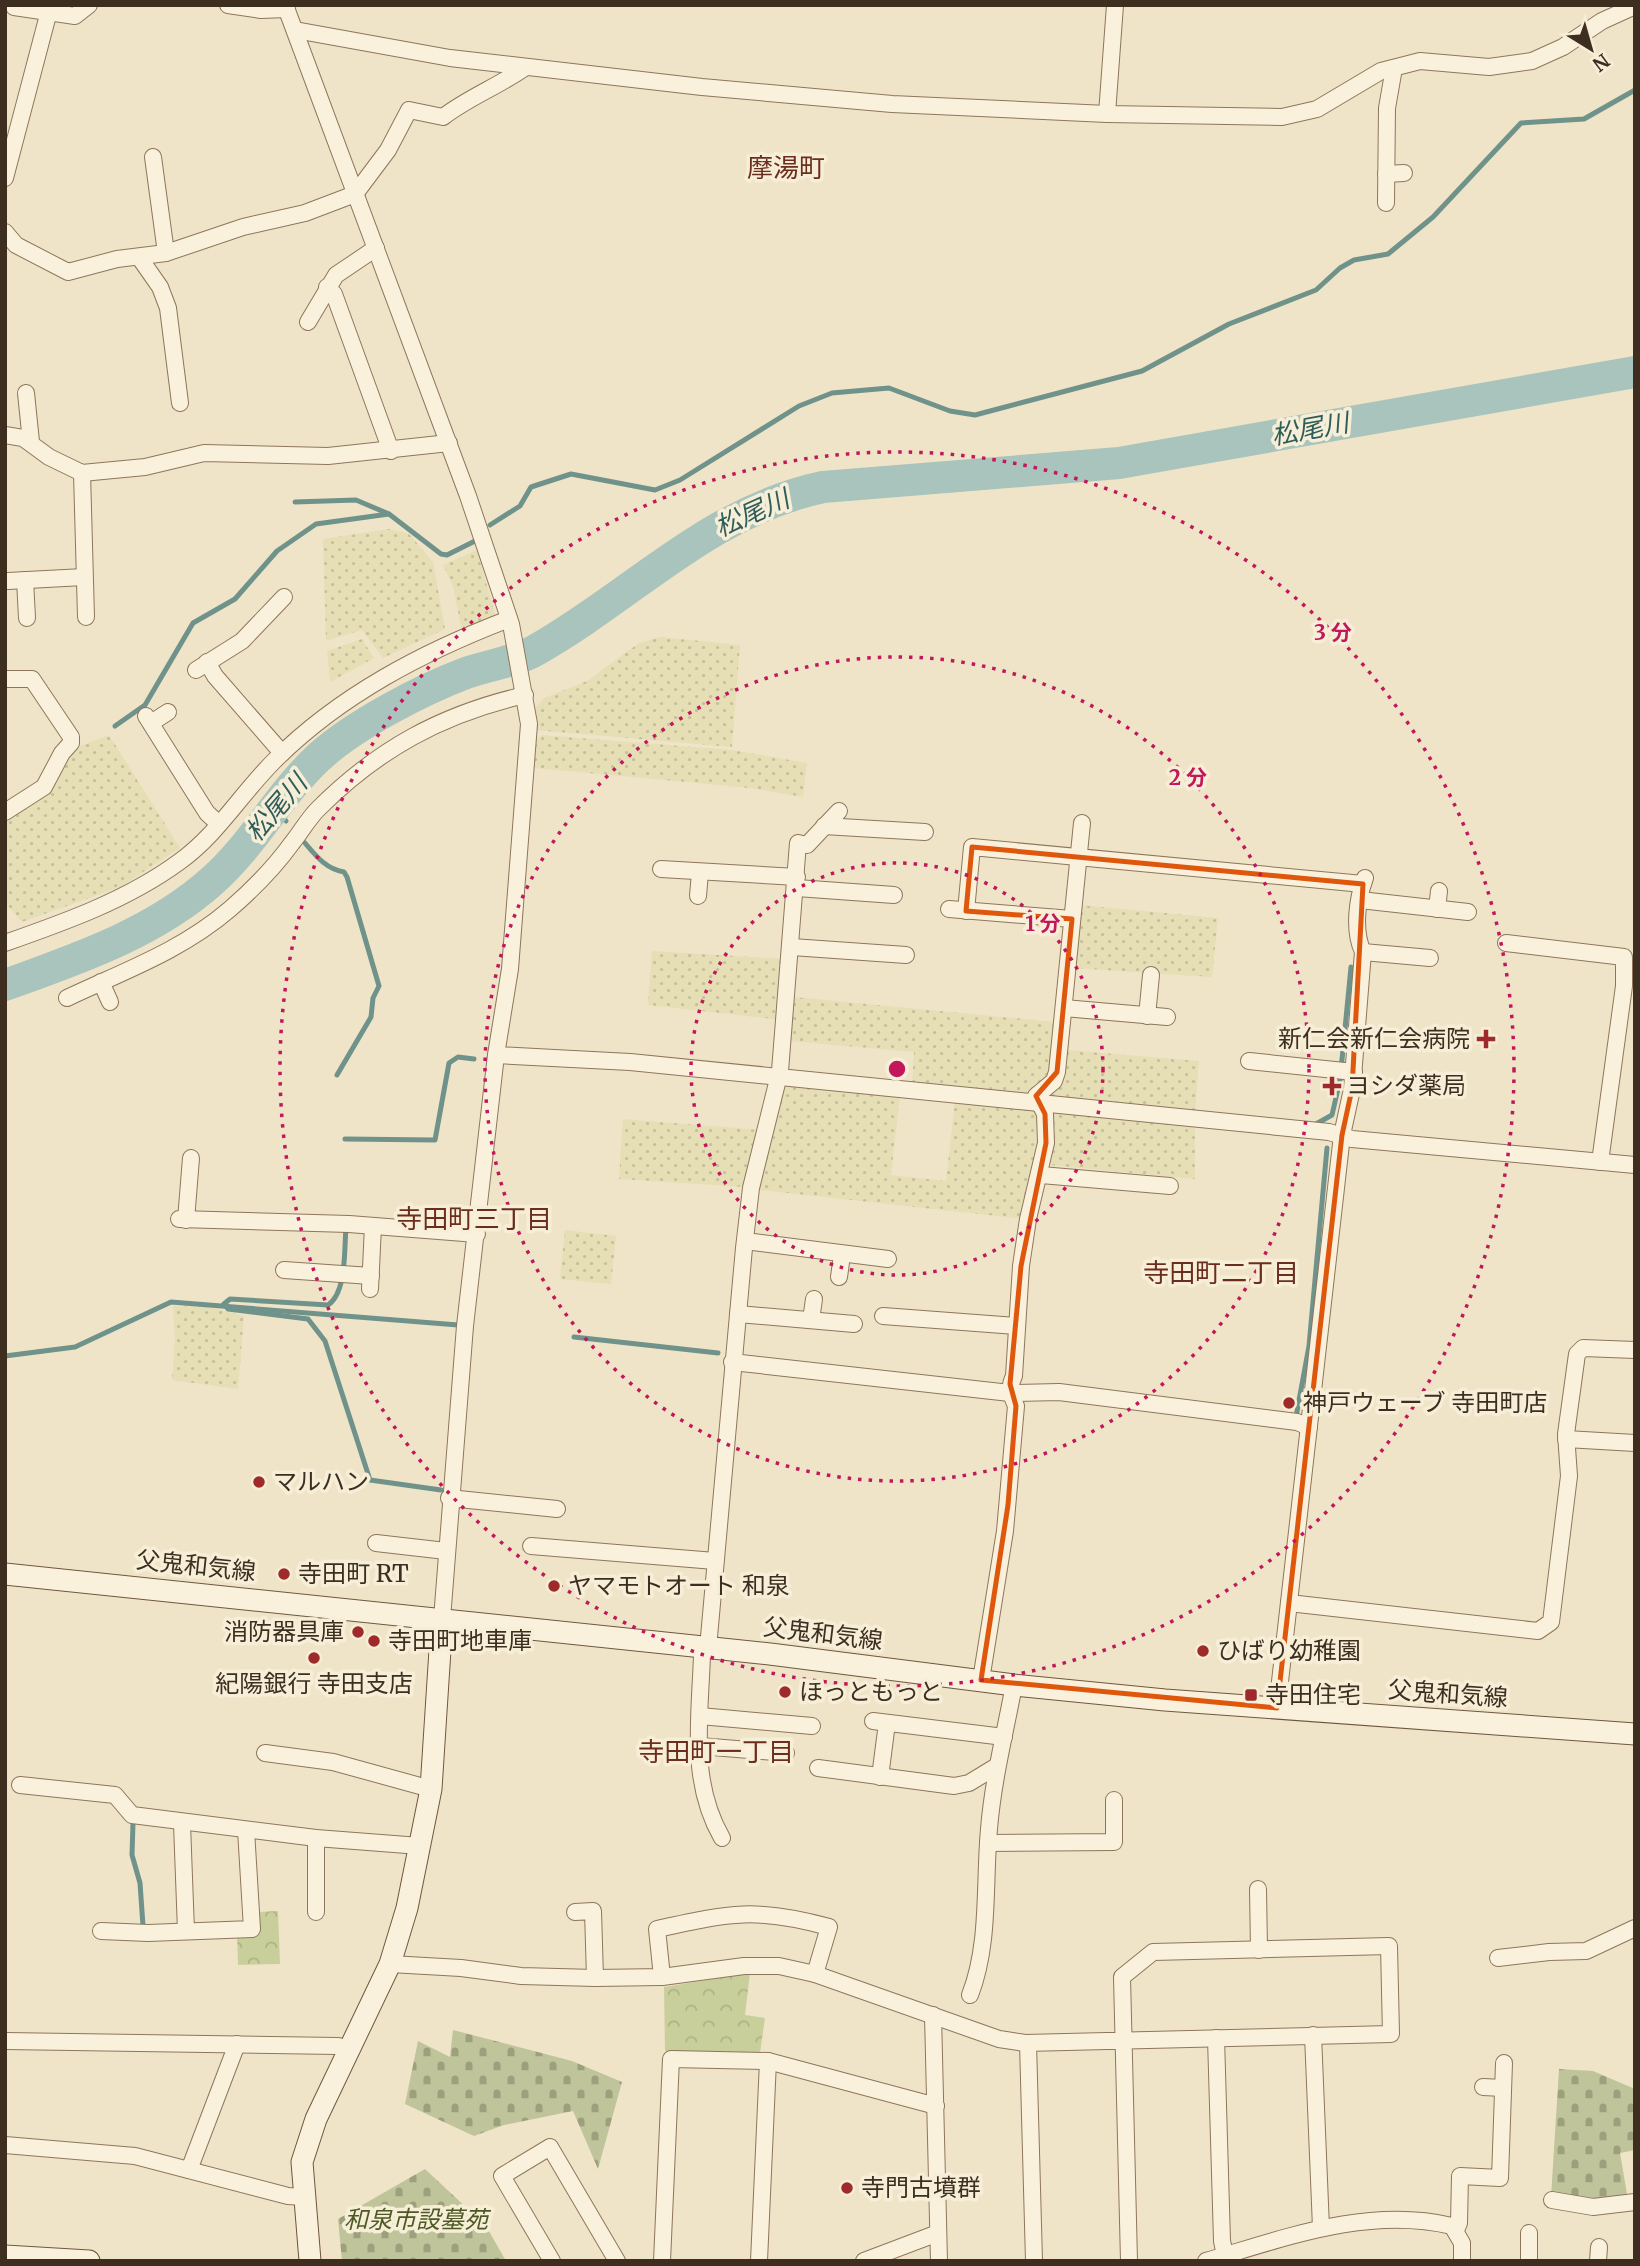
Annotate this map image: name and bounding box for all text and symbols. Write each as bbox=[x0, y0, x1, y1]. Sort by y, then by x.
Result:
north arrow bbox=[1556, 14, 1626, 84]
text: N bbox=[1588, 48, 1614, 77]
district label: 摩湯町 bbox=[747, 151, 825, 184]
water label: 松尾川 bbox=[1269, 405, 1354, 452]
water label: 松尾川 bbox=[709, 480, 797, 543]
text: 3 分 bbox=[1314, 619, 1352, 646]
text: 2 分 bbox=[1169, 764, 1207, 791]
water label: 松尾川 bbox=[238, 765, 316, 848]
text: 1 分 bbox=[1025, 910, 1061, 937]
place label: 新仁会新仁会病院 bbox=[1278, 1023, 1470, 1054]
marker: 新仁会新仁会病院 bbox=[1476, 1029, 1496, 1049]
centre of rings bbox=[885, 1057, 909, 1081]
place label: ヨシダ薬局 bbox=[1346, 1070, 1466, 1101]
marker: ヨシダ薬局 bbox=[1324, 1078, 1340, 1094]
district label: 寺田町三丁目 bbox=[396, 1202, 552, 1235]
district label: 寺田町二丁目 bbox=[1143, 1256, 1299, 1289]
place label: 神戸ウェーブ 寺田町店 bbox=[1303, 1387, 1547, 1418]
marker: 神戸ウェーブ 寺田町店 bbox=[1281, 1395, 1297, 1411]
place label: マルハン bbox=[273, 1466, 369, 1497]
marker: マルハン bbox=[251, 1474, 267, 1490]
street label: 父鬼和気線 bbox=[135, 1544, 257, 1587]
place label: 寺田町 RT bbox=[298, 1558, 409, 1589]
marker: 寺田町 RT bbox=[276, 1566, 292, 1582]
place label: ヤマモトオート 和泉 bbox=[568, 1570, 790, 1601]
marker: ヤマモトオート 和泉 bbox=[546, 1578, 562, 1594]
street label: 父鬼和気線 bbox=[762, 1611, 885, 1656]
place label: 消防器具庫 bbox=[224, 1616, 344, 1647]
marker: 消防器具庫 bbox=[350, 1624, 366, 1640]
place label: 寺田町地車庫 bbox=[388, 1625, 532, 1656]
marker: 寺田町地車庫 bbox=[366, 1633, 382, 1649]
place label: ひばり幼稚園 bbox=[1217, 1635, 1361, 1666]
marker: ひばり幼稚園 bbox=[1195, 1643, 1211, 1659]
marker: 紀陽銀行 寺田支店 bbox=[306, 1650, 322, 1666]
place label: 紀陽銀行 寺田支店 bbox=[215, 1668, 413, 1699]
street label: 父鬼和気線 bbox=[1387, 1674, 1509, 1713]
place label: ほっともっと bbox=[799, 1676, 943, 1707]
place label: 寺田住宅 bbox=[1265, 1679, 1361, 1710]
marker: ほっともっと bbox=[777, 1684, 793, 1700]
marker: 寺田住宅 bbox=[1243, 1687, 1259, 1703]
district label: 寺田町一丁目 bbox=[638, 1735, 794, 1768]
place label: 寺門古墳群 bbox=[861, 2172, 981, 2203]
marker: 寺門古墳群 bbox=[839, 2180, 855, 2196]
park label: 和泉市設墓苑 bbox=[344, 2204, 492, 2235]

